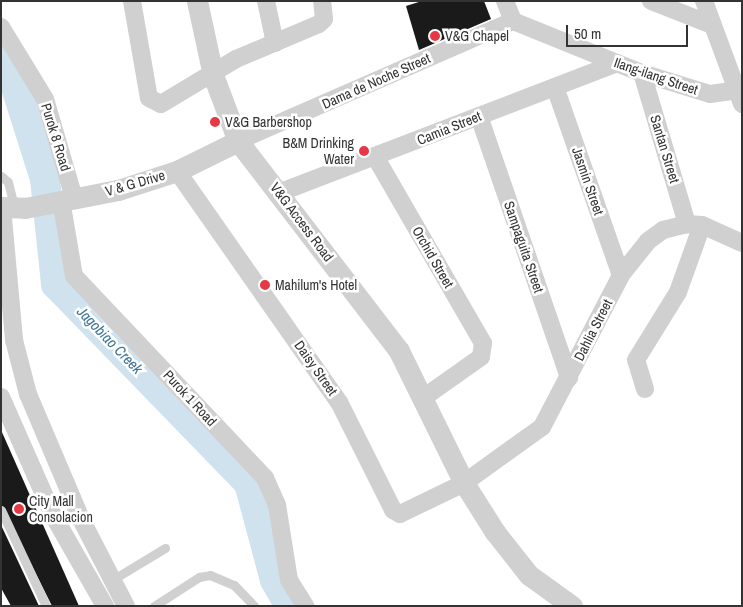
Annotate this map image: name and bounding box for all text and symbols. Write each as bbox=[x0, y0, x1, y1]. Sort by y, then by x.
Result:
scale bar bbox=[568, 15, 690, 47]
text: 50 m bbox=[574, 23, 601, 44]
place label: V&G Chapel bbox=[445, 28, 509, 44]
marker: V&G Chapel bbox=[429, 30, 441, 42]
street label: Dama de Noche Street bbox=[319, 50, 433, 112]
street label: Ilang-ilang Street bbox=[612, 54, 700, 98]
street label: Purok 8 Road bbox=[38, 101, 74, 173]
street label: Camia Street bbox=[414, 108, 484, 148]
street label: Santan Street bbox=[647, 113, 683, 185]
place label: V&G Barbershop bbox=[225, 114, 312, 130]
marker: V&G Barbershop bbox=[209, 116, 221, 128]
place label: B&M Drinking Water bbox=[283, 135, 354, 168]
marker: B&M Drinking Water bbox=[358, 145, 370, 157]
street label: Jasmin Street bbox=[569, 145, 607, 217]
street label: V & G Drive bbox=[103, 166, 167, 200]
street label: V&G Access Road bbox=[267, 179, 337, 265]
street label: Sampaguita Street bbox=[500, 199, 548, 295]
street label: Orchid Street bbox=[409, 223, 457, 291]
place label: Mahilum's Hotel bbox=[275, 277, 357, 293]
marker: Mahilum's Hotel bbox=[259, 279, 271, 291]
street label: Dahlia Street bbox=[570, 296, 616, 364]
water label: Jagobiao Creek bbox=[73, 303, 147, 377]
street label: Daisy Street bbox=[291, 337, 341, 399]
street label: Purok 1 Road bbox=[160, 367, 220, 429]
place label: City Mall Consolacion bbox=[29, 493, 93, 526]
marker: City Mall Consolacion bbox=[13, 503, 25, 515]

